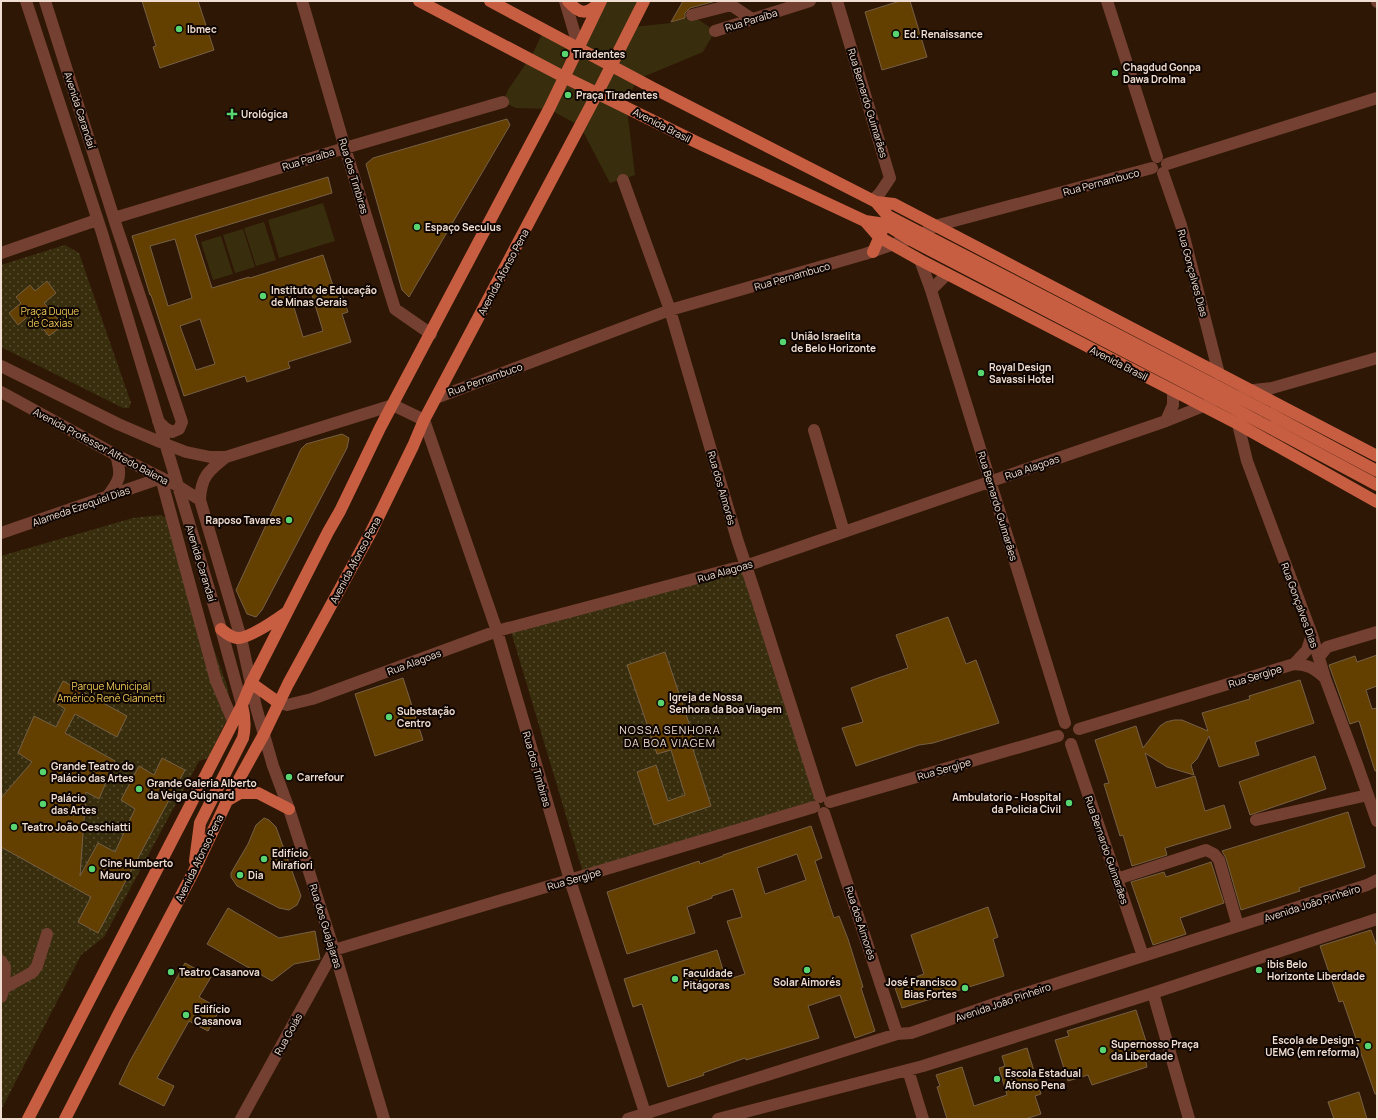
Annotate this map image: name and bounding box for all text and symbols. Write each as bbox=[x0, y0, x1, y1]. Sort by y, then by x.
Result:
street label: Rua Paraíba bbox=[723, 5, 779, 35]
place label: Ibmec bbox=[187, 22, 217, 36]
marker: Ibmec bbox=[174, 24, 184, 34]
place label: Ed. Renaissance bbox=[904, 27, 983, 41]
marker: Ed. Renaissance bbox=[891, 29, 901, 39]
place label: Tiradentes bbox=[573, 47, 626, 61]
street label: Rua Bernardo Guimarães bbox=[845, 47, 891, 159]
marker: Tiradentes bbox=[560, 49, 570, 59]
place label: Chagdud Gonpa Dawa Drolma bbox=[1123, 60, 1201, 86]
marker: Chagdud Gonpa Dawa Drolma bbox=[1110, 68, 1120, 78]
street label: Avenida Carandaí bbox=[61, 70, 99, 151]
place label: Praça Tiradentes bbox=[576, 88, 658, 102]
marker: Praça Tiradentes bbox=[563, 90, 573, 100]
street label: Avenida Brasil bbox=[631, 104, 693, 146]
place label: Urológica bbox=[241, 107, 288, 121]
marker: Urológica bbox=[226, 108, 238, 120]
street label: Rua dos Timbiras bbox=[336, 137, 372, 215]
street label: Rua Paraíba bbox=[280, 144, 336, 174]
street label: Rua Pernambuco bbox=[1061, 165, 1141, 199]
place label: Espaço Seculus bbox=[425, 220, 502, 234]
marker: Espaço Seculus bbox=[412, 222, 422, 232]
street label: Avenida Afonso Pena bbox=[474, 226, 532, 318]
street label: Rua Gonçalves Dias bbox=[1175, 228, 1211, 318]
street label: Rua Pernambuco bbox=[752, 258, 832, 294]
place label: Instituto de Educação de Minas Gerais bbox=[271, 283, 377, 309]
marker: Instituto de Educação de Minas Gerais bbox=[258, 291, 268, 301]
park label: Praça Duque de Caxias bbox=[21, 304, 79, 330]
place label: União Israelita de Belo Horizonte bbox=[791, 329, 876, 355]
marker: União Israelita de Belo Horizonte bbox=[778, 337, 788, 347]
street label: Avenida Brasil bbox=[1088, 342, 1150, 384]
street label: Rua Pernambuco bbox=[446, 359, 524, 399]
place label: Royal Design Savassi Hotel bbox=[989, 360, 1054, 386]
marker: Royal Design Savassi Hotel bbox=[976, 368, 986, 378]
street label: Avenida Professor Alfredo Balena bbox=[31, 404, 171, 488]
street label: Rua dos Aimorés bbox=[705, 449, 739, 527]
street label: Rua Bernardo Guimarães bbox=[975, 450, 1021, 562]
street label: Rua Alagoas bbox=[1003, 451, 1061, 483]
street label: Alameda Ezequiel Dias bbox=[30, 483, 132, 529]
place label: Raposo Tavares bbox=[206, 513, 282, 527]
street label: Avenida Afonso Pena bbox=[326, 514, 384, 606]
marker: Raposo Tavares bbox=[284, 515, 294, 525]
street label: Avenida Carandaí bbox=[183, 523, 220, 604]
street label: Rua Alagoas bbox=[696, 556, 754, 586]
street label: Rua Gonçalves Dias bbox=[1278, 560, 1322, 650]
street label: Rua Alagoas bbox=[385, 646, 443, 678]
street label: Rua Sergipe bbox=[1227, 661, 1284, 691]
park label: Parque Municipal Américo Renê Giannetti bbox=[57, 679, 165, 705]
place label: Igreja de Nossa Senhora da Boa Viagem bbox=[669, 690, 782, 716]
marker: Igreja de Nossa Senhora da Boa Viagem bbox=[656, 698, 666, 708]
place label: Subestação Centro bbox=[397, 704, 455, 730]
marker: Subestação Centro bbox=[384, 712, 394, 722]
district label: NOSSA SENHORA DA BOA VIAGEM bbox=[619, 722, 721, 750]
street label: Rua dos Timbiras bbox=[520, 730, 554, 808]
street label: Rua Sergipe bbox=[916, 755, 973, 783]
place label: Grande Teatro do Palácio das Artes bbox=[51, 759, 134, 785]
marker: Grande Teatro do Palácio das Artes bbox=[38, 767, 48, 777]
place label: Carrefour bbox=[297, 770, 344, 784]
marker: Carrefour bbox=[284, 772, 294, 782]
place label: Grande Galeria Alberto da Veiga Guignard bbox=[147, 776, 257, 802]
marker: Grande Galeria Alberto da Veiga Guignard bbox=[134, 784, 144, 794]
place label: Ambulatorio - Hospital da Policia Civil bbox=[952, 790, 1061, 816]
place label: Palácio das Artes bbox=[51, 791, 97, 817]
street label: Rua Bernardo Guimarães bbox=[1082, 794, 1132, 906]
marker: Ambulatorio - Hospital da Policia Civil bbox=[1064, 798, 1074, 808]
marker: Palácio das Artes bbox=[38, 799, 48, 809]
street label: Avenida Afonso Pena bbox=[172, 812, 226, 904]
place label: Teatro João Ceschiatti bbox=[22, 820, 131, 834]
marker: Teatro João Ceschiatti bbox=[9, 822, 19, 832]
place label: Edifício Mirafiori bbox=[272, 846, 313, 872]
marker: Edifício Mirafiori bbox=[259, 854, 269, 864]
place label: Cine Humberto Mauro bbox=[100, 856, 173, 882]
marker: Cine Humberto Mauro bbox=[87, 864, 97, 874]
street label: Rua Sergipe bbox=[546, 865, 603, 893]
place label: Dia bbox=[248, 868, 264, 882]
marker: Dia bbox=[235, 870, 245, 880]
street label: Avenida João Pinheiro bbox=[1262, 881, 1362, 925]
street label: Rua dos Guajajaras bbox=[306, 882, 346, 970]
street label: Rua dos Aimorés bbox=[843, 884, 879, 962]
place label: ibis Belo Horizonte Liberdade bbox=[1267, 957, 1365, 983]
place label: Teatro Casanova bbox=[179, 965, 260, 979]
marker: Solar Aimorés bbox=[802, 965, 812, 975]
marker: ibis Belo Horizonte Liberdade bbox=[1254, 965, 1264, 975]
place label: Faculdade Pitágoras bbox=[683, 966, 733, 992]
marker: Teatro Casanova bbox=[166, 967, 176, 977]
marker: Faculdade Pitágoras bbox=[670, 974, 680, 984]
place label: Solar Aimorés bbox=[773, 975, 841, 989]
place label: José Francisco Bias Fortes bbox=[886, 975, 958, 1001]
street label: Avenida João Pinheiro bbox=[953, 979, 1053, 1025]
marker: José Francisco Bias Fortes bbox=[960, 983, 970, 993]
place label: Edifício Casanova bbox=[194, 1002, 242, 1028]
marker: Edifício Casanova bbox=[181, 1010, 191, 1020]
street label: Rua Goiás bbox=[271, 1011, 305, 1057]
place label: Escola de Design - UEMG (em reforma) bbox=[1265, 1033, 1360, 1059]
place label: Supernosso Praça da Liberdade bbox=[1111, 1037, 1199, 1063]
marker: Escola de Design - UEMG (em reforma) bbox=[1363, 1041, 1373, 1051]
marker: Supernosso Praça da Liberdade bbox=[1098, 1045, 1108, 1055]
place label: Escola Estadual Afonso Pena bbox=[1005, 1066, 1081, 1092]
marker: Escola Estadual Afonso Pena bbox=[992, 1074, 1002, 1084]

